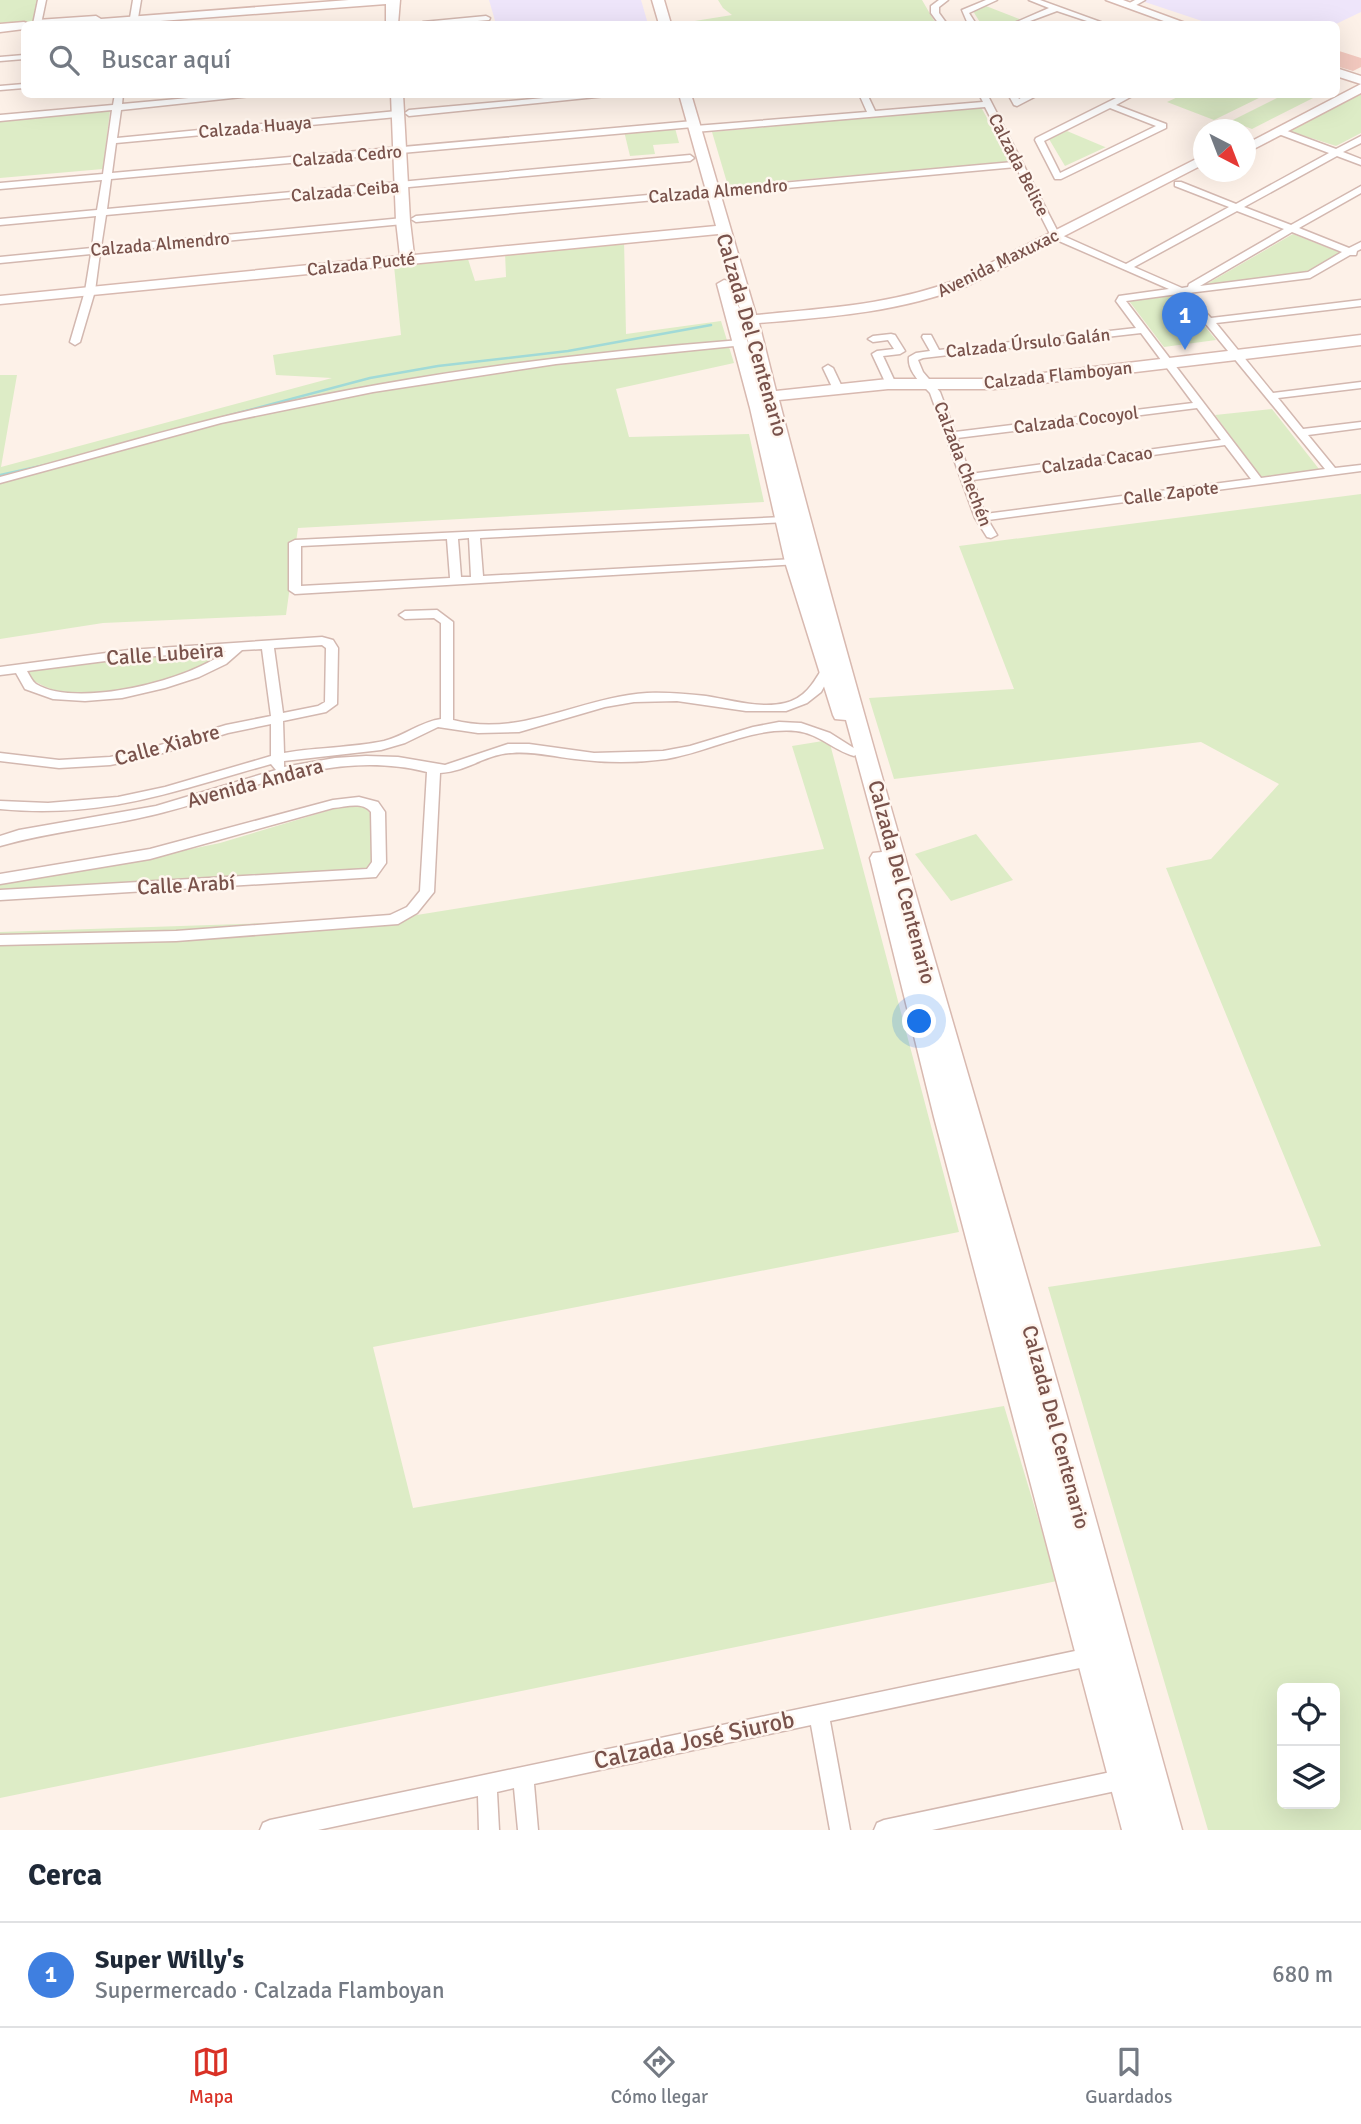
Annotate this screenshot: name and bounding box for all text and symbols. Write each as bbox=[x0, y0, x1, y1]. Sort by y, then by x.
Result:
search box bbox=[21, 21, 1340, 98]
icon: search bbox=[45, 41, 83, 79]
text: Buscar aquí bbox=[101, 44, 231, 76]
street label: Calzada Belice bbox=[984, 110, 1054, 220]
street label: Calzada Huaya bbox=[198, 111, 312, 143]
north arrow bbox=[1193, 119, 1256, 182]
street label: Calzada Cedro bbox=[291, 140, 403, 172]
street label: Calzada Almendro bbox=[647, 174, 789, 208]
street label: Calzada Ceiba bbox=[290, 175, 400, 207]
street label: Avenida Maxuxac bbox=[934, 224, 1062, 302]
street label: Calzada Almendro bbox=[89, 227, 231, 261]
street label: Calzada Del Centenario bbox=[711, 231, 793, 439]
street label: Calzada Pucté bbox=[306, 247, 416, 281]
pin: 1 bbox=[1162, 292, 1208, 350]
street label: Calzada Úrsulo Galán bbox=[945, 323, 1111, 363]
street label: Calzada Flamboyan bbox=[983, 356, 1133, 394]
street label: Calzada Chechén bbox=[929, 398, 997, 530]
street label: Calzada Cocoyol bbox=[1012, 401, 1140, 439]
street label: Calzada Cacao bbox=[1040, 441, 1154, 479]
street label: Calle Zapote bbox=[1122, 476, 1220, 510]
street label: Calle Lubeira bbox=[105, 637, 225, 671]
street label: Calle Xiabre bbox=[112, 718, 222, 772]
street label: Avenida Andara bbox=[184, 752, 326, 814]
street label: Calzada Del Centenario bbox=[862, 777, 942, 987]
street label: Calle Arabí bbox=[136, 869, 236, 901]
your location bbox=[902, 1004, 936, 1038]
street label: Calzada Del Centenario bbox=[1016, 1322, 1096, 1532]
map controls bbox=[1277, 1683, 1340, 1809]
button: locate bbox=[1277, 1683, 1340, 1746]
street label: Calzada José Siurob bbox=[591, 1704, 797, 1776]
button: layers bbox=[1277, 1746, 1340, 1809]
text: Cerca bbox=[28, 1857, 102, 1894]
text: Super Willy's bbox=[95, 1944, 244, 1976]
text: 1 bbox=[45, 1960, 57, 1989]
text: 680 m bbox=[1272, 1960, 1333, 1989]
text: Supermercado · Calzada Flamboyan bbox=[95, 1976, 445, 2005]
tab: Mapa bbox=[189, 2043, 233, 2109]
tab: Cómo llegar bbox=[611, 2043, 708, 2109]
tab: Guardados bbox=[1085, 2043, 1172, 2109]

